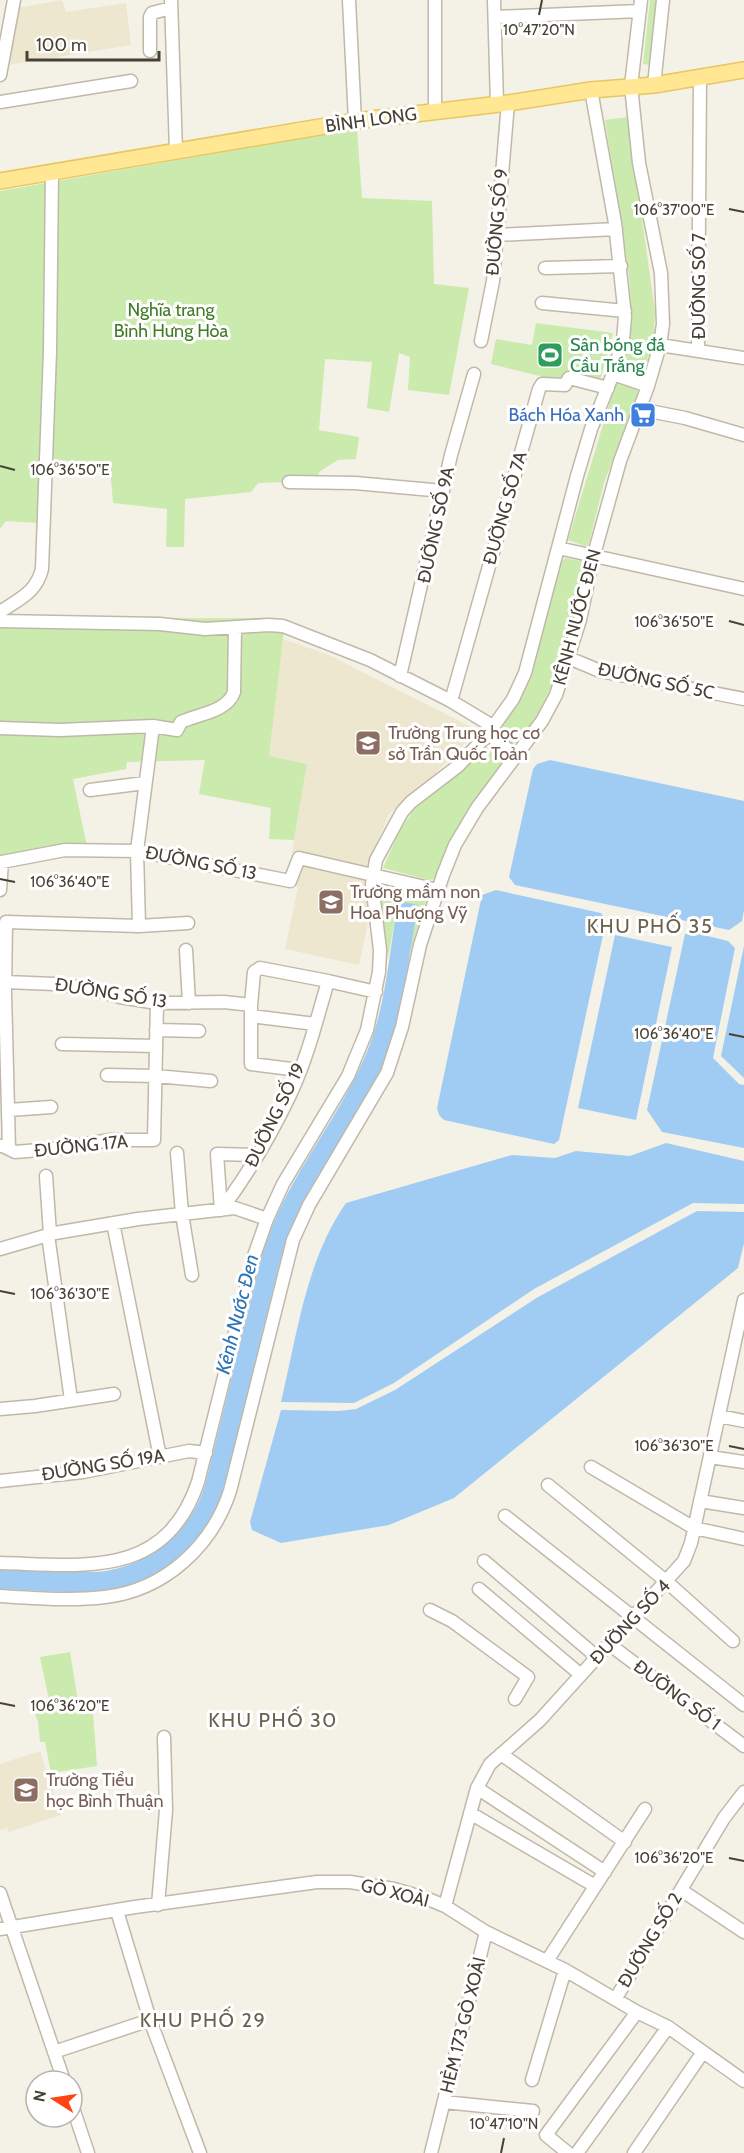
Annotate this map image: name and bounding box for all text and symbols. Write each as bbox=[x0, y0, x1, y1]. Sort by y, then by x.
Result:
text: 10°47'20"N bbox=[503, 21, 575, 39]
scale bar bbox=[27, 24, 159, 62]
text: 100 m bbox=[36, 34, 87, 56]
street label: BÌNH LONG bbox=[324, 103, 418, 137]
street label: ĐƯỜNG SỐ 9 bbox=[479, 167, 513, 276]
text: 106°37'00"E bbox=[634, 201, 714, 219]
street label: ĐƯỜNG SỐ 7 bbox=[686, 233, 710, 339]
park label: Nghĩa trang Bình Hưng Hòa bbox=[114, 299, 229, 342]
place label: Sân bóng đá Cầu Trắng bbox=[570, 334, 665, 377]
sports icon: Sân bóng đá Cầu Trắng bbox=[535, 340, 565, 370]
supermarket icon: Bách Hóa Xanh bbox=[628, 400, 658, 430]
place label: Bách Hóa Xanh bbox=[508, 404, 624, 426]
street label: ĐƯỜNG SỐ 7A bbox=[476, 448, 532, 567]
text: 106°36'50"E bbox=[30, 461, 110, 479]
street label: ĐƯỜNG SỐ 9A bbox=[411, 465, 459, 585]
street label: KÊNH NƯỚC ĐEN bbox=[548, 547, 606, 687]
text: 106°36'50"E bbox=[634, 613, 714, 631]
street label: ĐƯỜNG SỐ 5C bbox=[596, 656, 716, 704]
place label: Trường Trung học cơ sở Trần Quốc Toản bbox=[388, 722, 540, 765]
school or university icon: Trường Trung học cơ sở Trần Quốc Toản bbox=[353, 728, 383, 758]
street label: ĐƯỜNG SỐ 13 bbox=[144, 839, 259, 885]
text: 106°36'40"E bbox=[30, 873, 110, 891]
place label: Trường mầm non Hoa Phượng Vỹ bbox=[350, 881, 480, 924]
school or university icon: Trường mầm non Hoa Phượng Vỹ bbox=[316, 887, 346, 917]
district label: KHU PHỐ 35 bbox=[587, 912, 713, 938]
street label: ĐƯỜNG SỐ 13 bbox=[54, 971, 169, 1013]
text: 106°36'40"E bbox=[634, 1025, 714, 1043]
street label: ĐƯỜNG SỐ 19 bbox=[238, 1058, 310, 1171]
street label: ĐƯỜNG 17A bbox=[33, 1130, 129, 1162]
water label: Kênh Nước Đen bbox=[211, 1252, 263, 1376]
text: 106°36'30"E bbox=[30, 1285, 110, 1303]
text: 106°36'30"E bbox=[634, 1437, 714, 1455]
street label: ĐƯỜNG SỐ 19A bbox=[40, 1442, 166, 1486]
street label: ĐƯỜNG SỐ 4 bbox=[584, 1574, 675, 1669]
street label: ĐƯỜNG SỐ 1 bbox=[629, 1654, 726, 1735]
text: 106°36'20"E bbox=[31, 1697, 109, 1715]
district label: KHU PHỐ 30 bbox=[208, 1706, 338, 1732]
place label: Trường Tiểu học Bình Thuận bbox=[46, 1769, 164, 1812]
school or university icon: Trường Tiểu học Bình Thuận bbox=[11, 1775, 41, 1805]
text: 106°36'20"E bbox=[635, 1849, 713, 1867]
street label: GÒ XOÀI bbox=[359, 1874, 431, 1912]
street label: ĐƯỜNG SỐ 2 bbox=[611, 1888, 687, 1991]
street label: HẺM 173 GÒ XOÀI bbox=[435, 1955, 491, 2095]
district label: KHU PHỐ 29 bbox=[140, 2006, 266, 2032]
north arrow bbox=[24, 2069, 84, 2129]
text: N bbox=[29, 2088, 50, 2103]
text: 10°47'10"N bbox=[470, 2115, 538, 2133]

